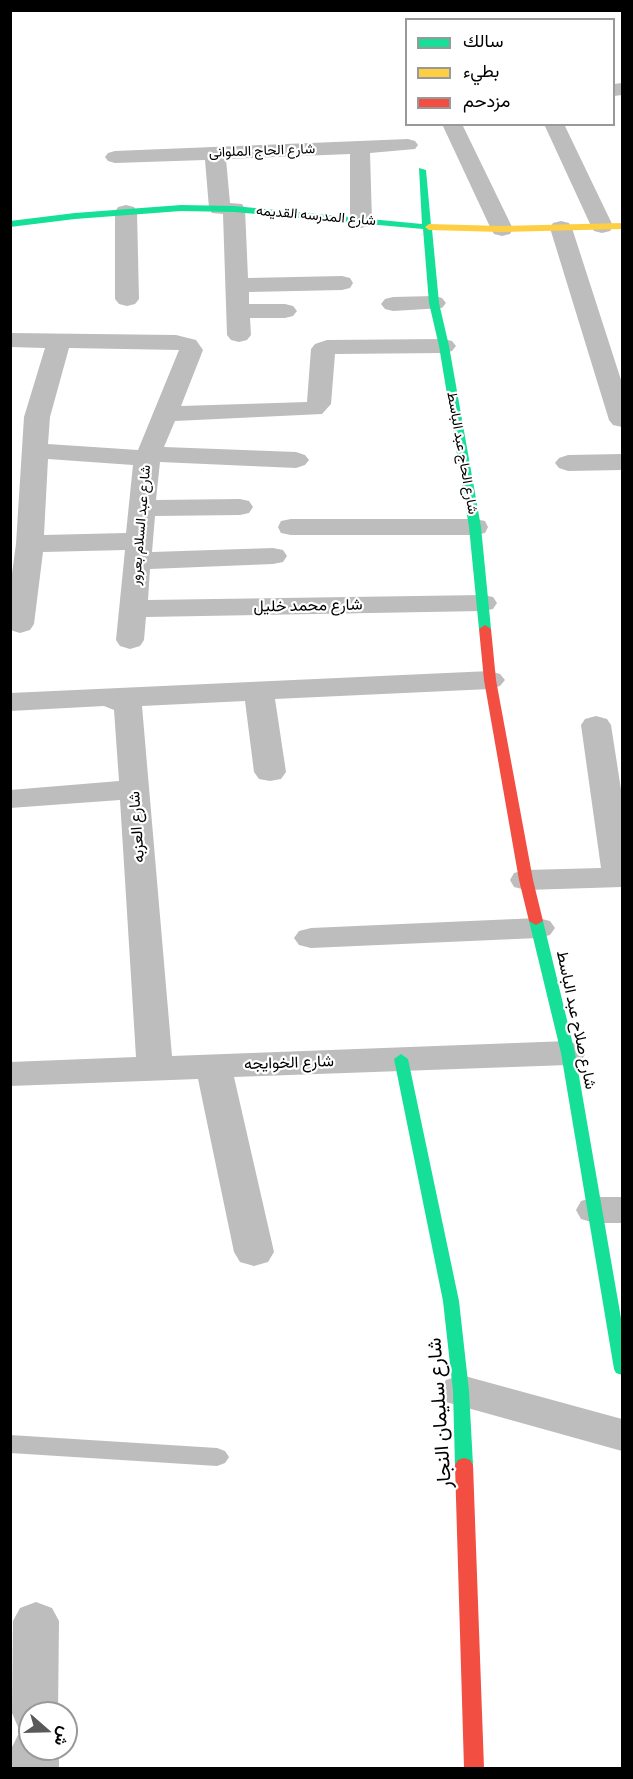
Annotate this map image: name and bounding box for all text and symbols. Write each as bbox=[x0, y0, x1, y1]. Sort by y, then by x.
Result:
legend bbox=[405, 18, 615, 126]
text: سالك bbox=[463, 29, 503, 52]
text: بطيء bbox=[463, 59, 499, 82]
text: مزدحم bbox=[463, 89, 510, 112]
street label: شارع الحاج الملوانى bbox=[209, 141, 315, 161]
street label: شارع المدرسه القديمه bbox=[255, 202, 377, 230]
street label: شارع الحاج عبد الباسط bbox=[443, 390, 481, 516]
street label: شارع عبد السلام بعرور bbox=[127, 464, 155, 586]
street label: شارع محمد خليل bbox=[253, 595, 363, 617]
street label: شارع العزبه bbox=[125, 790, 149, 864]
street label: شارع صلاح عبد الباسط bbox=[552, 949, 600, 1091]
street label: شارع الخوايجه bbox=[244, 1052, 334, 1074]
street label: شارع سليمان النجار bbox=[423, 1337, 457, 1489]
north arrow bbox=[18, 1701, 78, 1761]
text: ش bbox=[50, 1724, 76, 1749]

